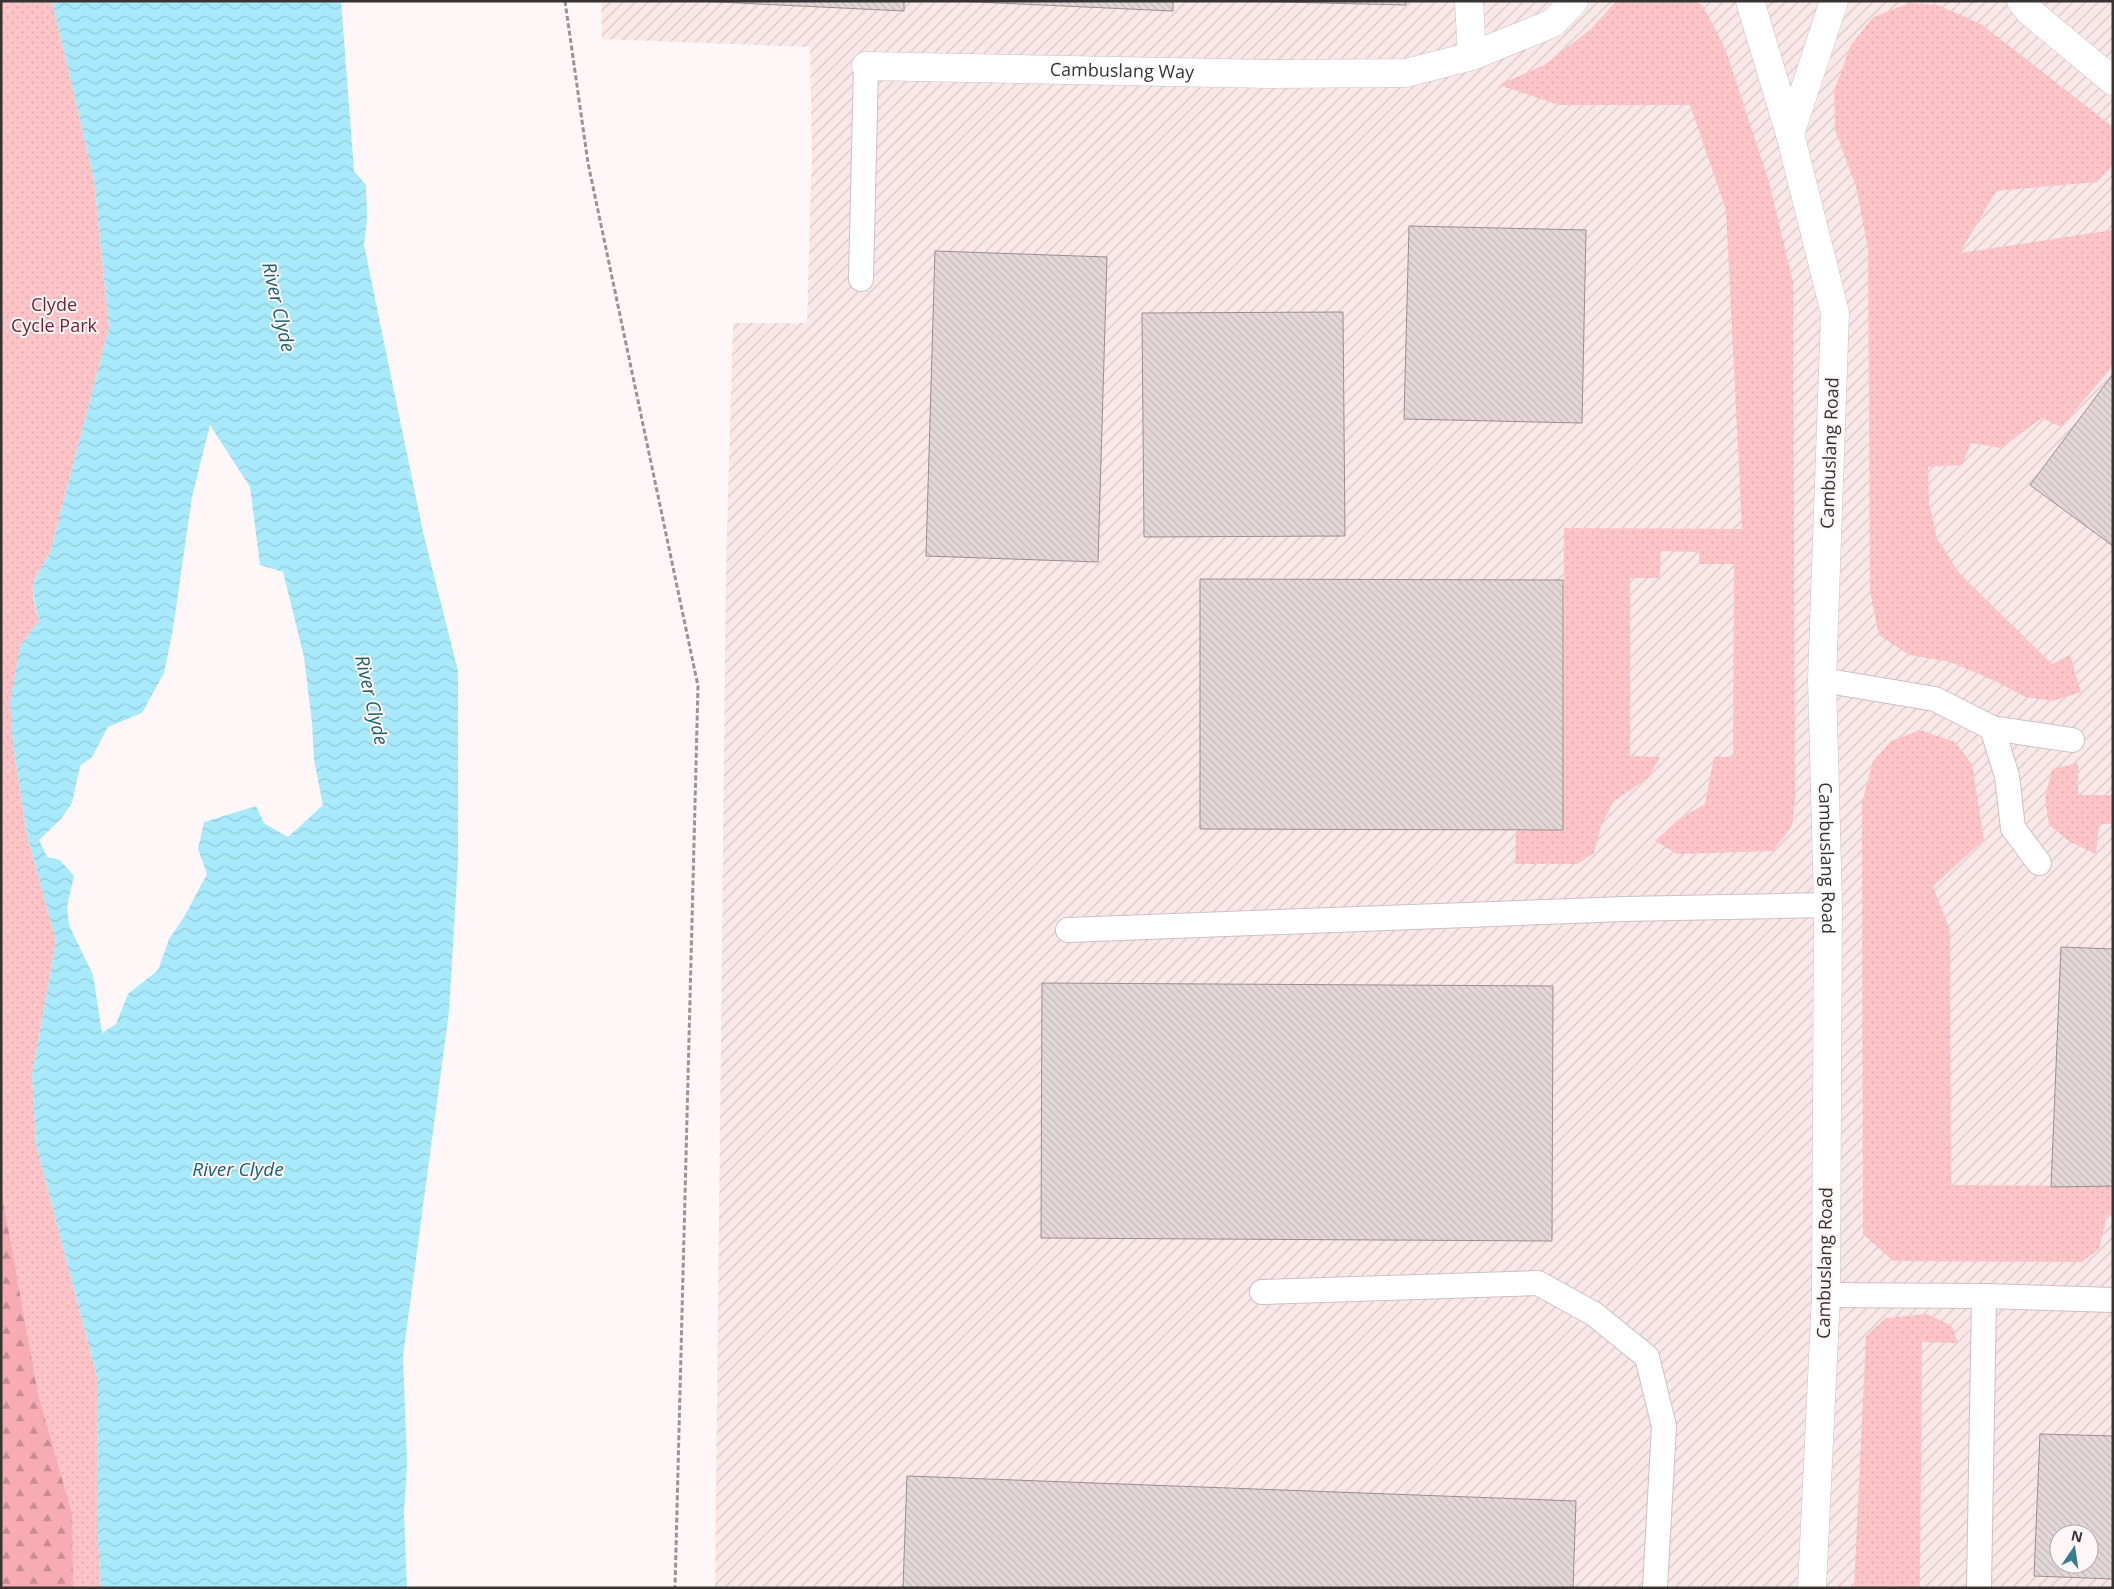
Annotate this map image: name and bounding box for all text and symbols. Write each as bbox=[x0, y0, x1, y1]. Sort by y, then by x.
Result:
street label: Cambuslang Way bbox=[1050, 57, 1195, 84]
water label: River Clyde bbox=[256, 260, 302, 354]
park label: Clyde Cycle Park bbox=[11, 292, 98, 337]
street label: Cambuslang Road bbox=[1814, 377, 1844, 529]
water label: River Clyde bbox=[349, 653, 395, 747]
street label: Cambuslang Road bbox=[1814, 782, 1841, 934]
water label: River Clyde bbox=[192, 1156, 284, 1182]
street label: Cambuslang Road bbox=[1811, 1187, 1837, 1339]
north arrow bbox=[2049, 1524, 2099, 1574]
text: N bbox=[2069, 1525, 2085, 1546]

